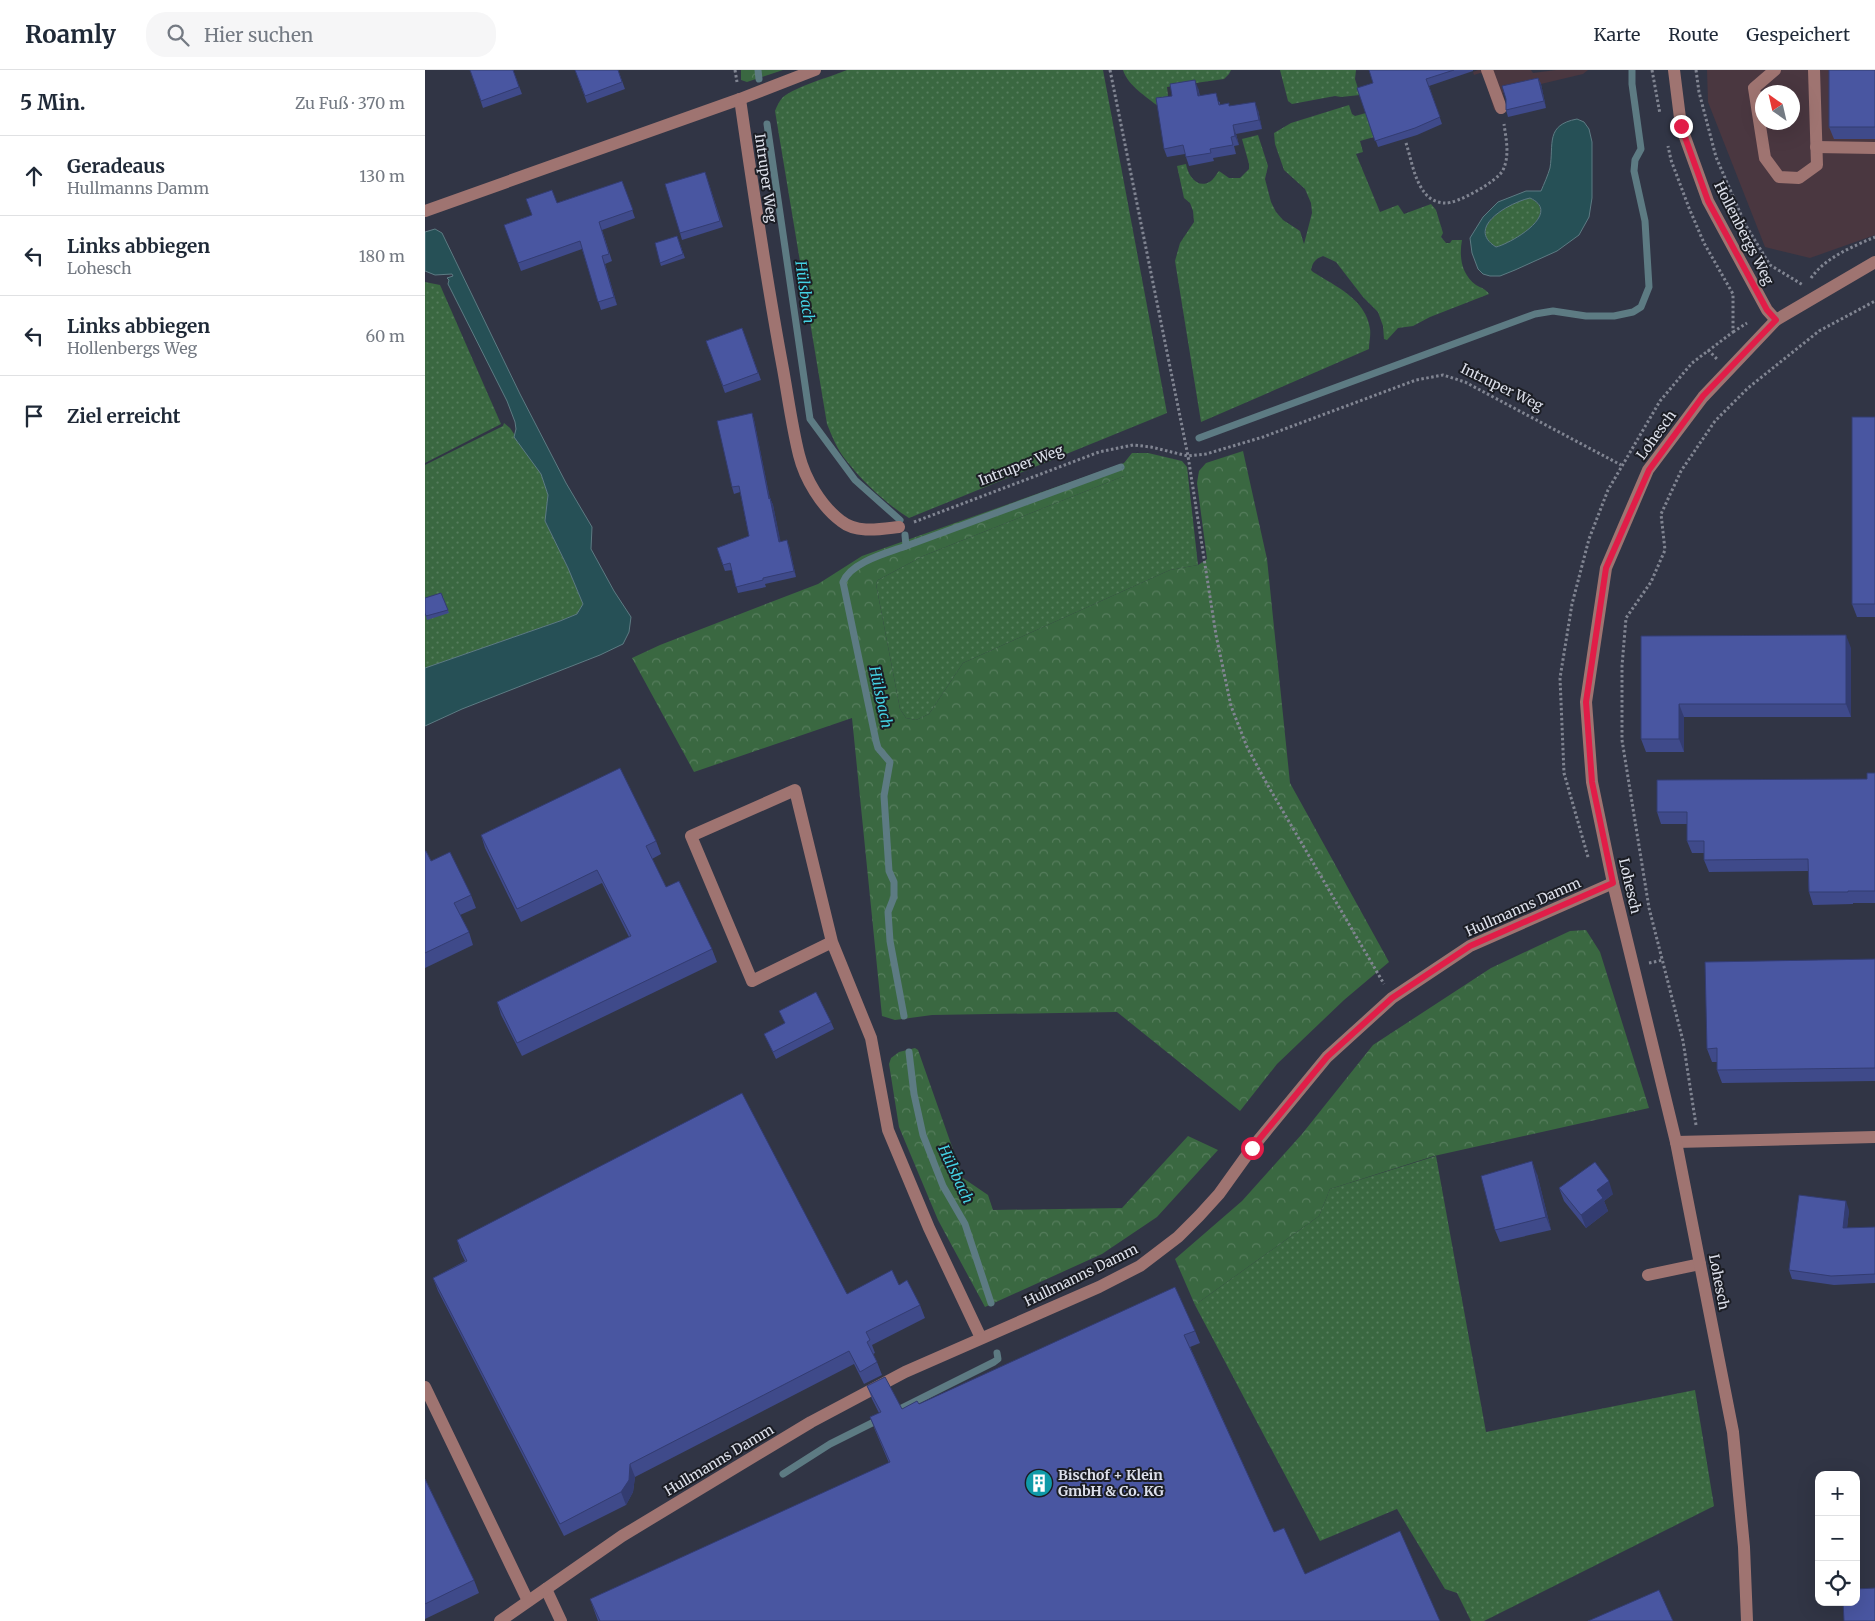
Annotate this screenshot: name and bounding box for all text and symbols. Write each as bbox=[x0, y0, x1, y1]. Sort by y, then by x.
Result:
search box bbox=[146, 12, 496, 57]
text: Roamly bbox=[25, 19, 116, 50]
icon: search bbox=[164, 21, 192, 49]
text: Hier suchen bbox=[204, 23, 313, 47]
text: Karte bbox=[1594, 23, 1640, 46]
text: Route bbox=[1668, 23, 1718, 46]
text: Gespeichert bbox=[1746, 23, 1850, 46]
north arrow bbox=[1755, 85, 1800, 130]
text: 5 Min. bbox=[20, 89, 86, 116]
text: Zu Fuß · 370 m bbox=[295, 93, 405, 113]
route end bbox=[1670, 115, 1693, 138]
street label: Intruper Weg bbox=[751, 132, 781, 224]
text: Geradeaus bbox=[67, 154, 165, 178]
icon: ahead bbox=[20, 162, 48, 190]
text: 130 m bbox=[359, 166, 405, 186]
text: Hullmanns Damm bbox=[67, 178, 209, 198]
street label: Hollenbergs Weg bbox=[1710, 178, 1778, 288]
text: Links abbiegen bbox=[67, 234, 210, 258]
icon: left bbox=[20, 242, 48, 270]
text: 180 m bbox=[359, 246, 405, 266]
text: Lohesch bbox=[67, 258, 132, 278]
water label: Hülsbach bbox=[791, 258, 819, 325]
text: Links abbiegen bbox=[67, 314, 210, 338]
icon: left bbox=[20, 322, 48, 350]
text: 60 m bbox=[365, 326, 405, 346]
text: Hollenbergs Weg bbox=[67, 338, 197, 358]
street label: Intruper Weg bbox=[1458, 359, 1547, 415]
icon: arrive bbox=[20, 402, 48, 430]
text: Ziel erreicht bbox=[67, 404, 180, 428]
street label: Lohesch bbox=[1632, 407, 1680, 463]
street label: Intruper Weg bbox=[976, 440, 1067, 489]
water label: Hülsbach bbox=[865, 663, 897, 730]
street label: Lohesch bbox=[1615, 856, 1645, 916]
street label: Hullmanns Damm bbox=[1463, 873, 1584, 941]
route start bbox=[1241, 1137, 1264, 1160]
water label: Hülsbach bbox=[934, 1140, 978, 1207]
street label: Hullmanns Damm bbox=[1021, 1240, 1141, 1310]
street label: Lohesch bbox=[1705, 1253, 1733, 1311]
street label: Hullmanns Damm bbox=[661, 1420, 777, 1500]
place label: Bischof + Klein GmbH & Co. KG bbox=[1058, 1466, 1164, 1500]
building icon: Bischof + Klein GmbH & Co. KG bbox=[1024, 1468, 1054, 1498]
map controls bbox=[1815, 1471, 1860, 1606]
button: + bbox=[1815, 1471, 1860, 1516]
button: − bbox=[1815, 1516, 1860, 1561]
button: locate bbox=[1815, 1561, 1860, 1606]

